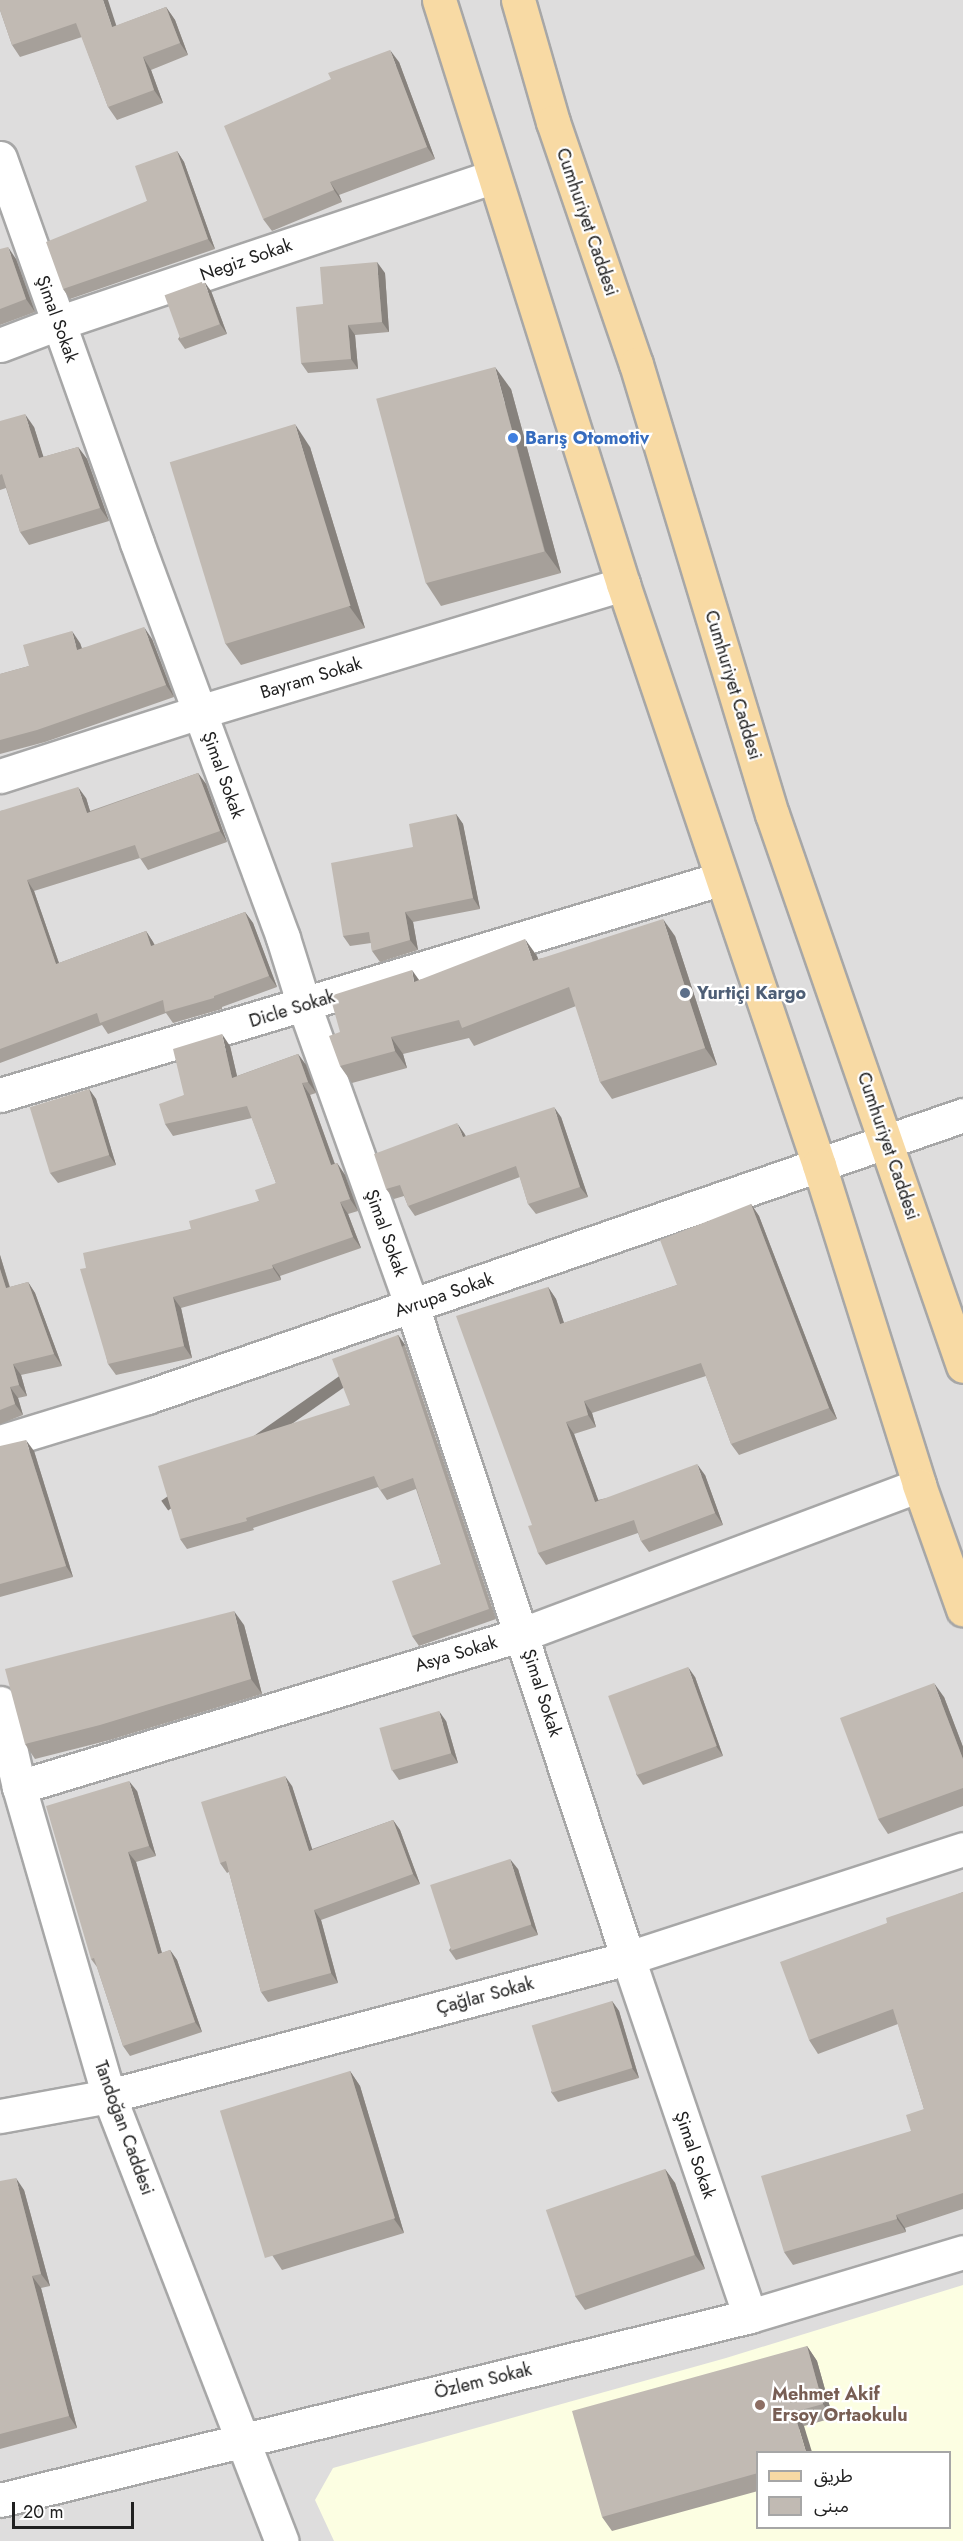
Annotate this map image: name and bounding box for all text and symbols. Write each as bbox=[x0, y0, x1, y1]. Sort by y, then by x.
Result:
street label: Cumhuriyet Caddesi bbox=[552, 145, 622, 299]
street label: Negiz Sokak bbox=[197, 234, 295, 286]
street label: Şimal Sokak bbox=[31, 273, 83, 365]
place label: Barış Otomotiv bbox=[525, 427, 649, 449]
marker: Barış Otomotiv bbox=[506, 431, 520, 445]
street label: Cumhuriyet Caddesi bbox=[700, 608, 766, 762]
street label: Bayram Sokak bbox=[258, 652, 364, 704]
street label: Şimal Sokak bbox=[197, 729, 249, 821]
place label: Yurtiçi Kargo bbox=[697, 982, 806, 1004]
street label: Dicle Sokak bbox=[247, 986, 337, 1032]
marker: Yurtiçi Kargo bbox=[678, 986, 692, 1000]
street label: Cumhuriyet Caddesi bbox=[853, 1069, 923, 1223]
street label: Şimal Sokak bbox=[360, 1187, 412, 1279]
street label: Avrupa Sokak bbox=[392, 1268, 496, 1322]
street label: Asya Sokak bbox=[412, 1631, 500, 1677]
street label: Şimal Sokak bbox=[518, 1646, 566, 1740]
street label: Çağlar Sokak bbox=[434, 1973, 536, 2019]
street label: Tandoğan Caddesi bbox=[90, 2058, 158, 2198]
street label: Şimal Sokak bbox=[670, 2108, 720, 2202]
street label: Özlem Sokak bbox=[432, 2358, 534, 2404]
place label: Mehmet Akif Ersoy Ortaokulu bbox=[772, 2384, 908, 2426]
marker: Mehmet Akif Ersoy Ortaokulu bbox=[753, 2398, 767, 2412]
legend bbox=[756, 2451, 951, 2529]
text: طريق bbox=[814, 2463, 853, 2489]
scale bar bbox=[15, 2490, 136, 2528]
text: مبنى bbox=[814, 2493, 849, 2519]
text: 20 m bbox=[23, 2499, 63, 2525]

